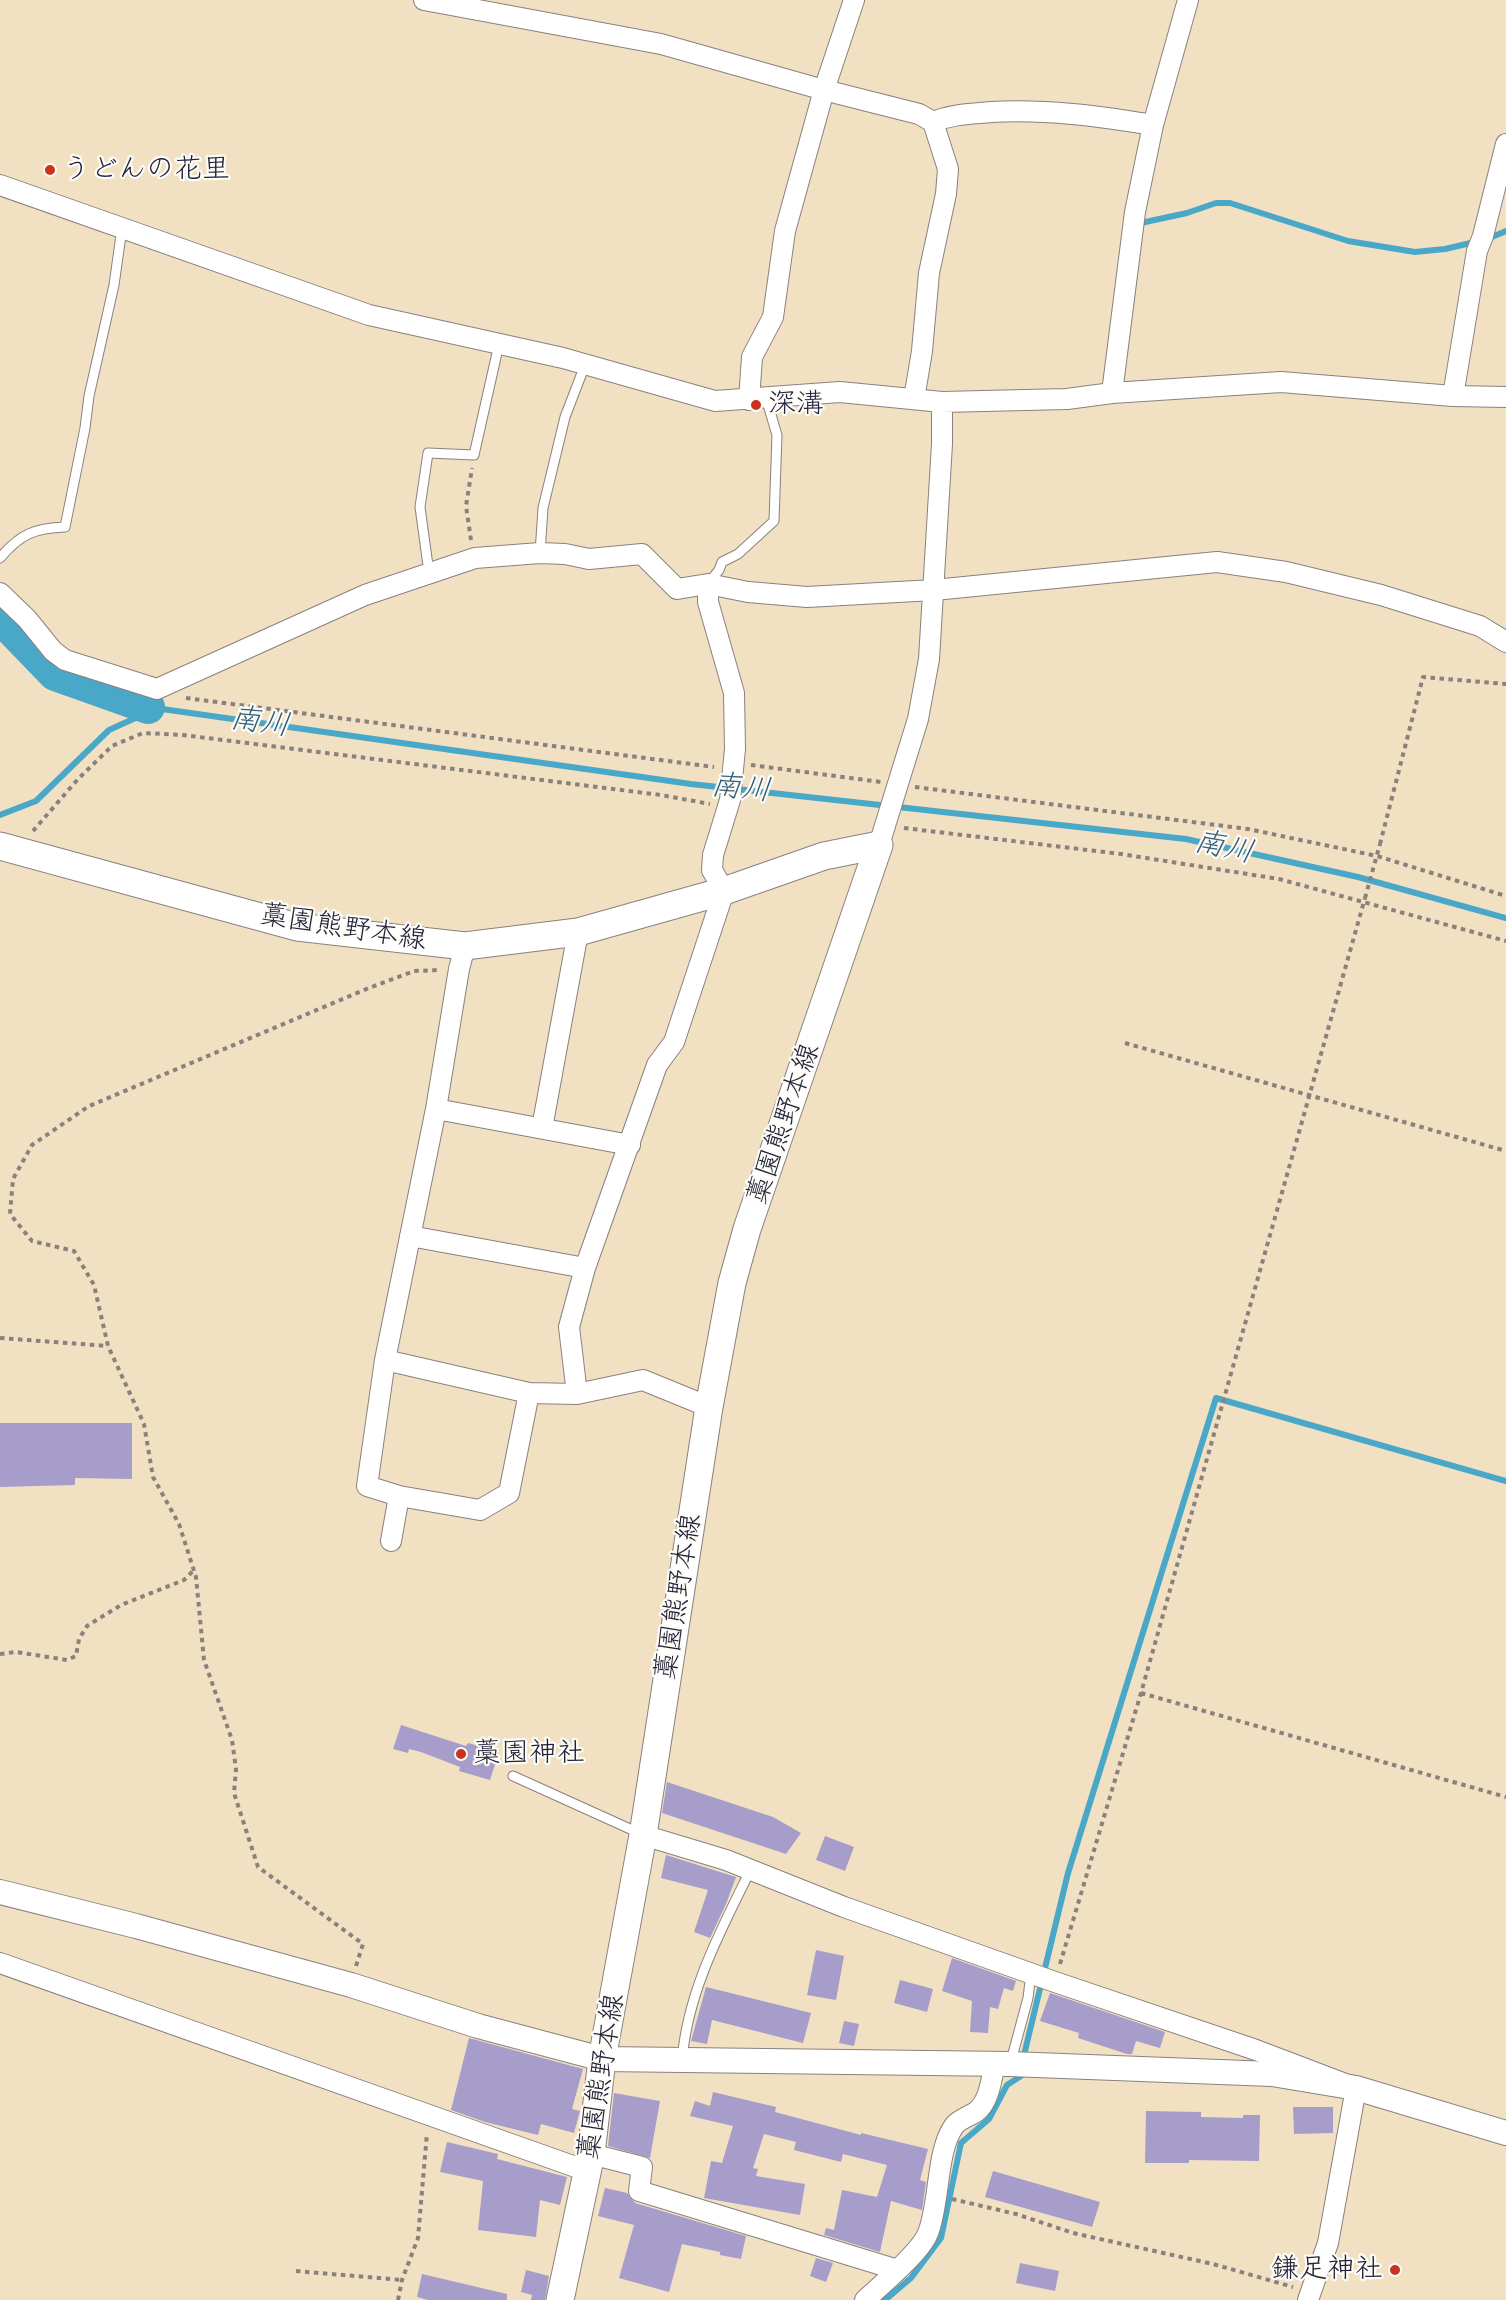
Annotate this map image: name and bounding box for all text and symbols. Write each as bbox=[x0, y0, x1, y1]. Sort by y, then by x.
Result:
place label: うどんの花里 bbox=[62, 153, 230, 187]
marker: うどんの花里 bbox=[43, 163, 57, 177]
place label: 深溝 bbox=[768, 388, 824, 422]
marker: 深溝 bbox=[749, 398, 763, 412]
water label: 南川 bbox=[228, 701, 292, 745]
water label: 南川 bbox=[709, 768, 773, 810]
water label: 南川 bbox=[1191, 824, 1257, 872]
street label: 藁園熊野本線 bbox=[257, 898, 429, 958]
street label: 藁園熊野本線 bbox=[741, 1039, 827, 1209]
street label: 藁園熊野本線 bbox=[649, 1511, 709, 1683]
place label: 藁園神社 bbox=[473, 1737, 585, 1771]
marker: 藁園神社 bbox=[454, 1747, 468, 1761]
street label: 藁園熊野本線 bbox=[572, 1991, 632, 2163]
place label: 鎌足神社 bbox=[1271, 2253, 1383, 2287]
marker: 鎌足神社 bbox=[1388, 2263, 1402, 2277]

